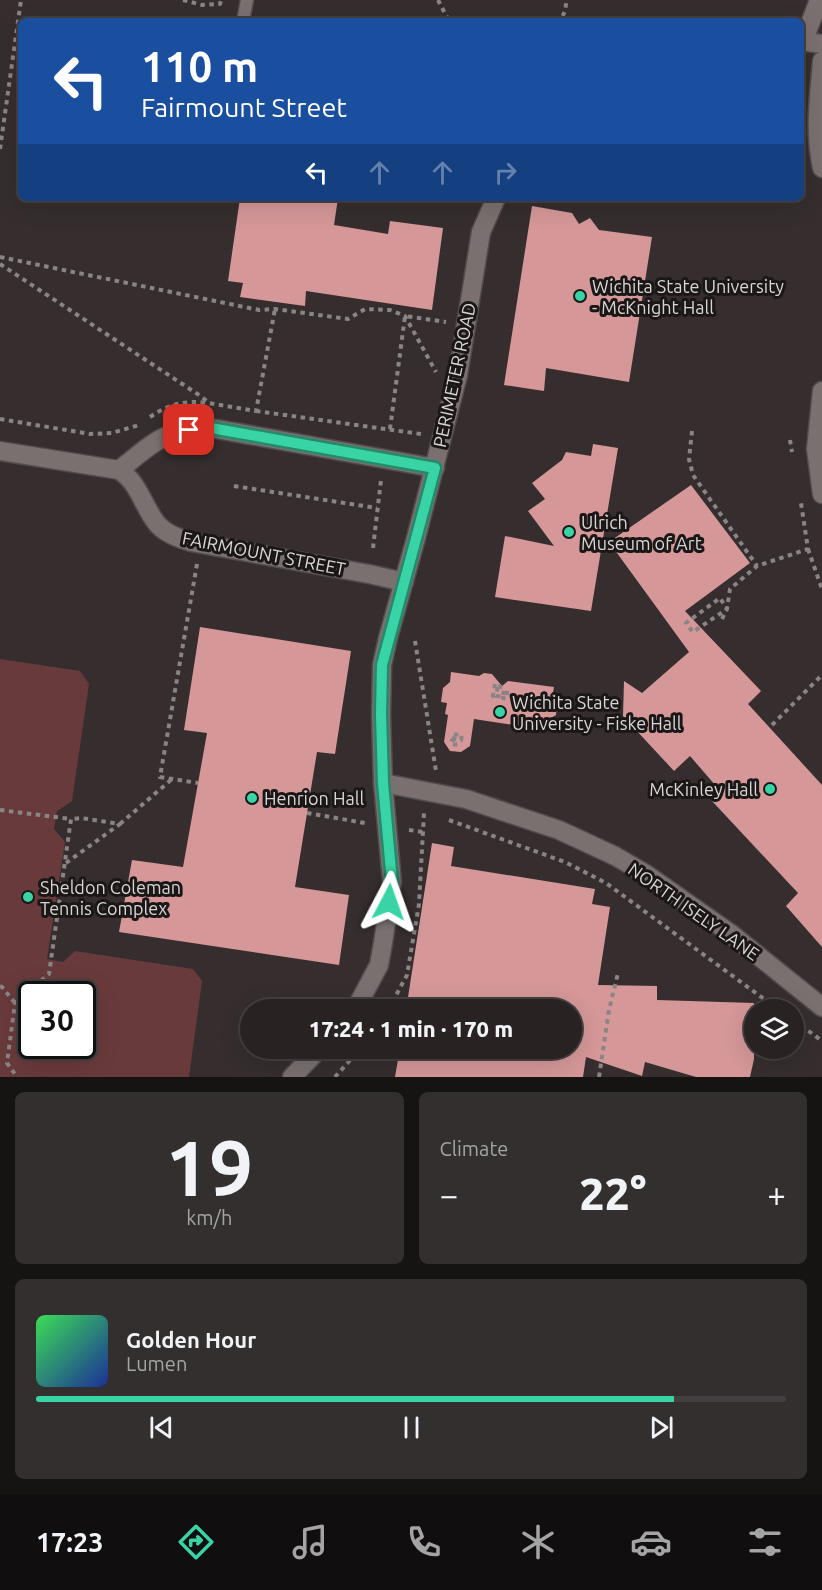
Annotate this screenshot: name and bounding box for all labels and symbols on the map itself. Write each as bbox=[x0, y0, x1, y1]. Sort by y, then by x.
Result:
place label: Wichita State University - McKnight Hall bbox=[592, 276, 784, 317]
marker: Wichita State University - McKnight Hall bbox=[573, 289, 587, 303]
street label: PERIMETER ROAD bbox=[429, 301, 479, 449]
pin bbox=[163, 404, 214, 455]
place label: Ulrich Museum of Art bbox=[581, 512, 702, 553]
marker: Ulrich Museum of Art bbox=[562, 525, 576, 539]
street label: FAIRMOUNT STREET bbox=[181, 527, 347, 579]
place label: Wichita State University - Fiske Hall bbox=[512, 692, 682, 733]
marker: Wichita State University - Fiske Hall bbox=[493, 705, 507, 719]
place label: McKinley Hall bbox=[649, 779, 758, 799]
marker: McKinley Hall bbox=[763, 782, 777, 796]
place label: Henrion Hall bbox=[264, 788, 364, 808]
marker: Henrion Hall bbox=[245, 791, 259, 805]
street label: NORTH ISELY LANE bbox=[625, 858, 763, 964]
position arrow bbox=[357, 870, 421, 934]
place label: Sheldon Coleman Tennis Complex bbox=[40, 877, 181, 918]
marker: Sheldon Coleman Tennis Complex bbox=[21, 890, 35, 904]
speed limit sign: 30 bbox=[18, 981, 96, 1059]

